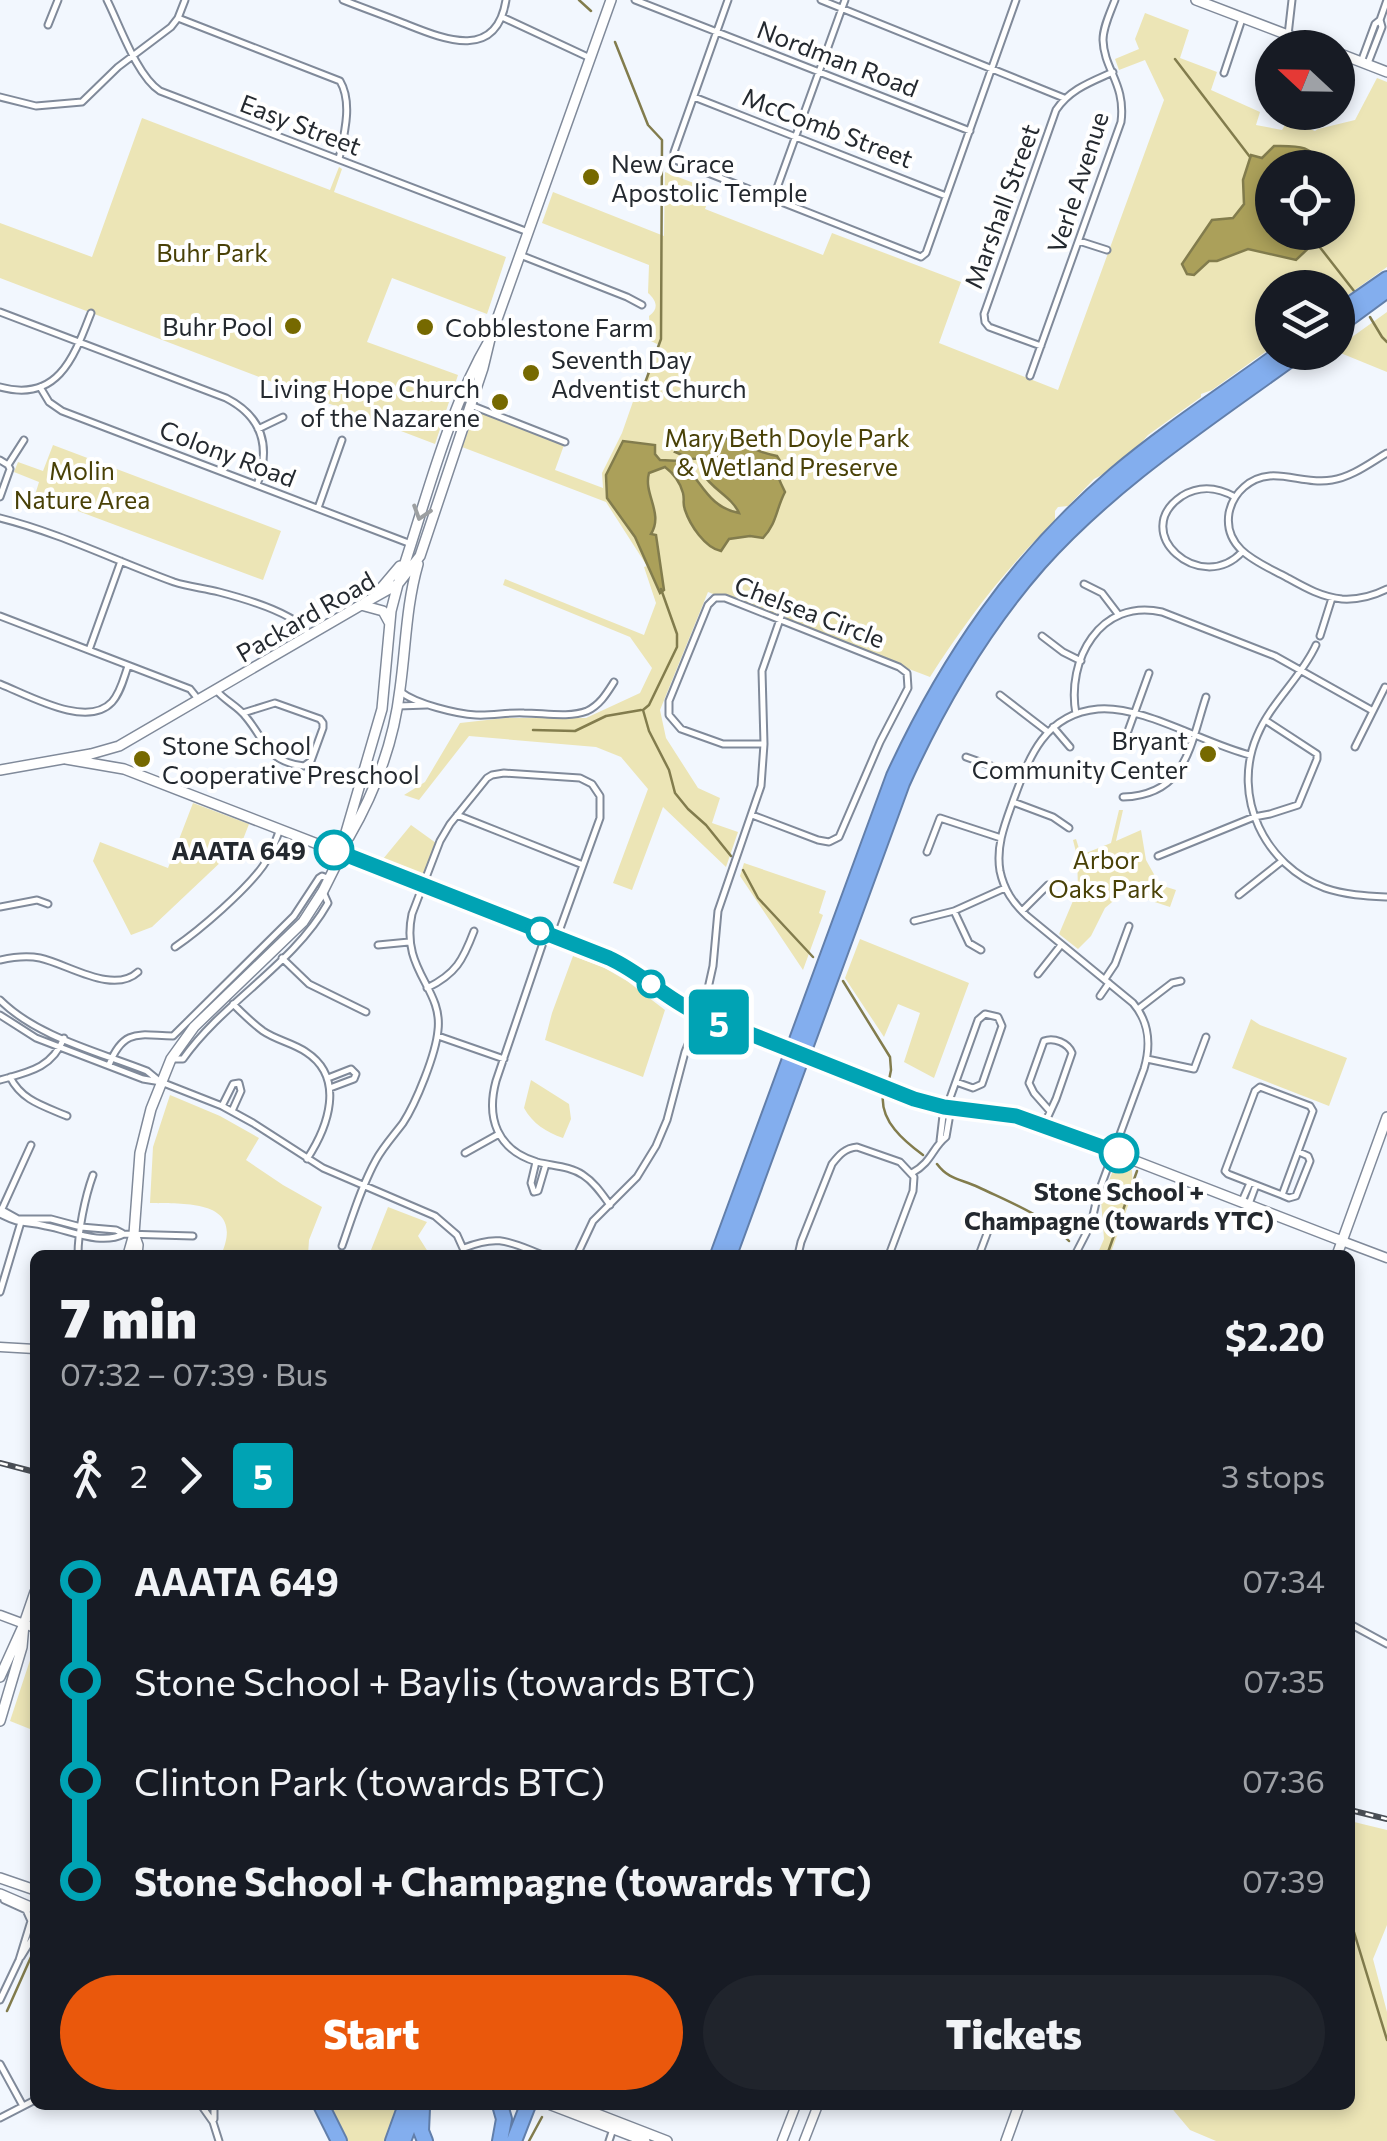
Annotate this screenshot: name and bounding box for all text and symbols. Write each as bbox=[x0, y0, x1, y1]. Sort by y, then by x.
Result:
street label: Nordman Road bbox=[753, 14, 923, 102]
north arrow bbox=[1255, 30, 1355, 130]
map controls bbox=[1255, 30, 1355, 370]
street label: McComb Street bbox=[738, 81, 918, 173]
street label: Easy Street bbox=[236, 87, 366, 161]
street label: Verle Avenue bbox=[1040, 108, 1114, 256]
street label: Marshall Street bbox=[957, 119, 1045, 293]
place label: New Grace Apostolic Temple bbox=[611, 148, 807, 207]
button: locate bbox=[1255, 150, 1355, 250]
marker: New Grace Apostolic Temple bbox=[580, 166, 602, 188]
park label: Buhr Park bbox=[156, 237, 268, 267]
button: layers bbox=[1255, 270, 1355, 370]
place label: Buhr Pool bbox=[162, 311, 273, 341]
place label: Cobblestone Farm bbox=[445, 312, 654, 342]
marker: Buhr Pool bbox=[282, 315, 304, 337]
marker: Cobblestone Farm bbox=[414, 316, 436, 338]
place label: Seventh Day Adventist Church bbox=[551, 344, 747, 403]
marker: Seventh Day Adventist Church bbox=[520, 362, 542, 384]
place label: Living Hope Church of the Nazarene bbox=[259, 373, 480, 432]
marker: Living Hope Church of the Nazarene bbox=[489, 391, 511, 413]
street label: Colony Road bbox=[156, 413, 300, 493]
park label: Mary Beth Doyle Park & Wetland Preserve bbox=[664, 422, 910, 481]
park label: Molin Nature Area bbox=[14, 455, 150, 514]
one-way arrow bbox=[413, 504, 433, 521]
street label: Packard Road bbox=[230, 564, 380, 668]
street label: Chelsea Circle bbox=[731, 569, 889, 653]
place label: Bryant Community Center bbox=[972, 725, 1188, 784]
place label: Stone School Cooperative Preschool bbox=[162, 730, 420, 789]
marker: Bryant Community Center bbox=[1197, 743, 1219, 765]
marker: Stone School Cooperative Preschool bbox=[131, 748, 153, 770]
marker: AAATA 649 bbox=[315, 831, 353, 869]
place label: AAATA 649 bbox=[171, 835, 306, 865]
park label: Arbor Oaks Park bbox=[1048, 844, 1164, 903]
unlabelled marker bbox=[527, 918, 553, 944]
unlabelled marker bbox=[638, 971, 664, 997]
line badge: 5 bbox=[686, 990, 752, 1054]
text: 5 bbox=[709, 1001, 729, 1044]
marker: Stone School + Champagne (towards YTC) bbox=[1100, 1134, 1138, 1172]
place label: Stone School + Champagne (towards YTC) bbox=[964, 1176, 1274, 1235]
text: 7 min bbox=[60, 1282, 197, 1349]
text: $2.20 bbox=[1225, 1312, 1325, 1359]
text: 07:32 – 07:39 · Bus bbox=[60, 1353, 328, 1393]
icon: walk bbox=[60, 1448, 115, 1503]
icon: forward bbox=[163, 1448, 218, 1503]
text: 5 bbox=[253, 1454, 273, 1497]
text: 2 bbox=[130, 1455, 148, 1495]
text: 3 stops bbox=[1221, 1455, 1325, 1495]
text: AAATA 649 bbox=[134, 1557, 339, 1604]
text: 07:34 bbox=[1242, 1560, 1325, 1600]
text: Stone School + Baylis (towards BTC) bbox=[134, 1657, 756, 1704]
text: 07:35 bbox=[1243, 1660, 1325, 1700]
text: Clinton Park (towards BTC) bbox=[134, 1757, 605, 1804]
text: 07:36 bbox=[1242, 1760, 1325, 1800]
text: Stone School + Champagne (towards YTC) bbox=[134, 1857, 872, 1904]
text: 07:39 bbox=[1242, 1860, 1325, 1900]
button: Start bbox=[60, 1975, 683, 2090]
button: Tickets bbox=[703, 1975, 1325, 2090]

